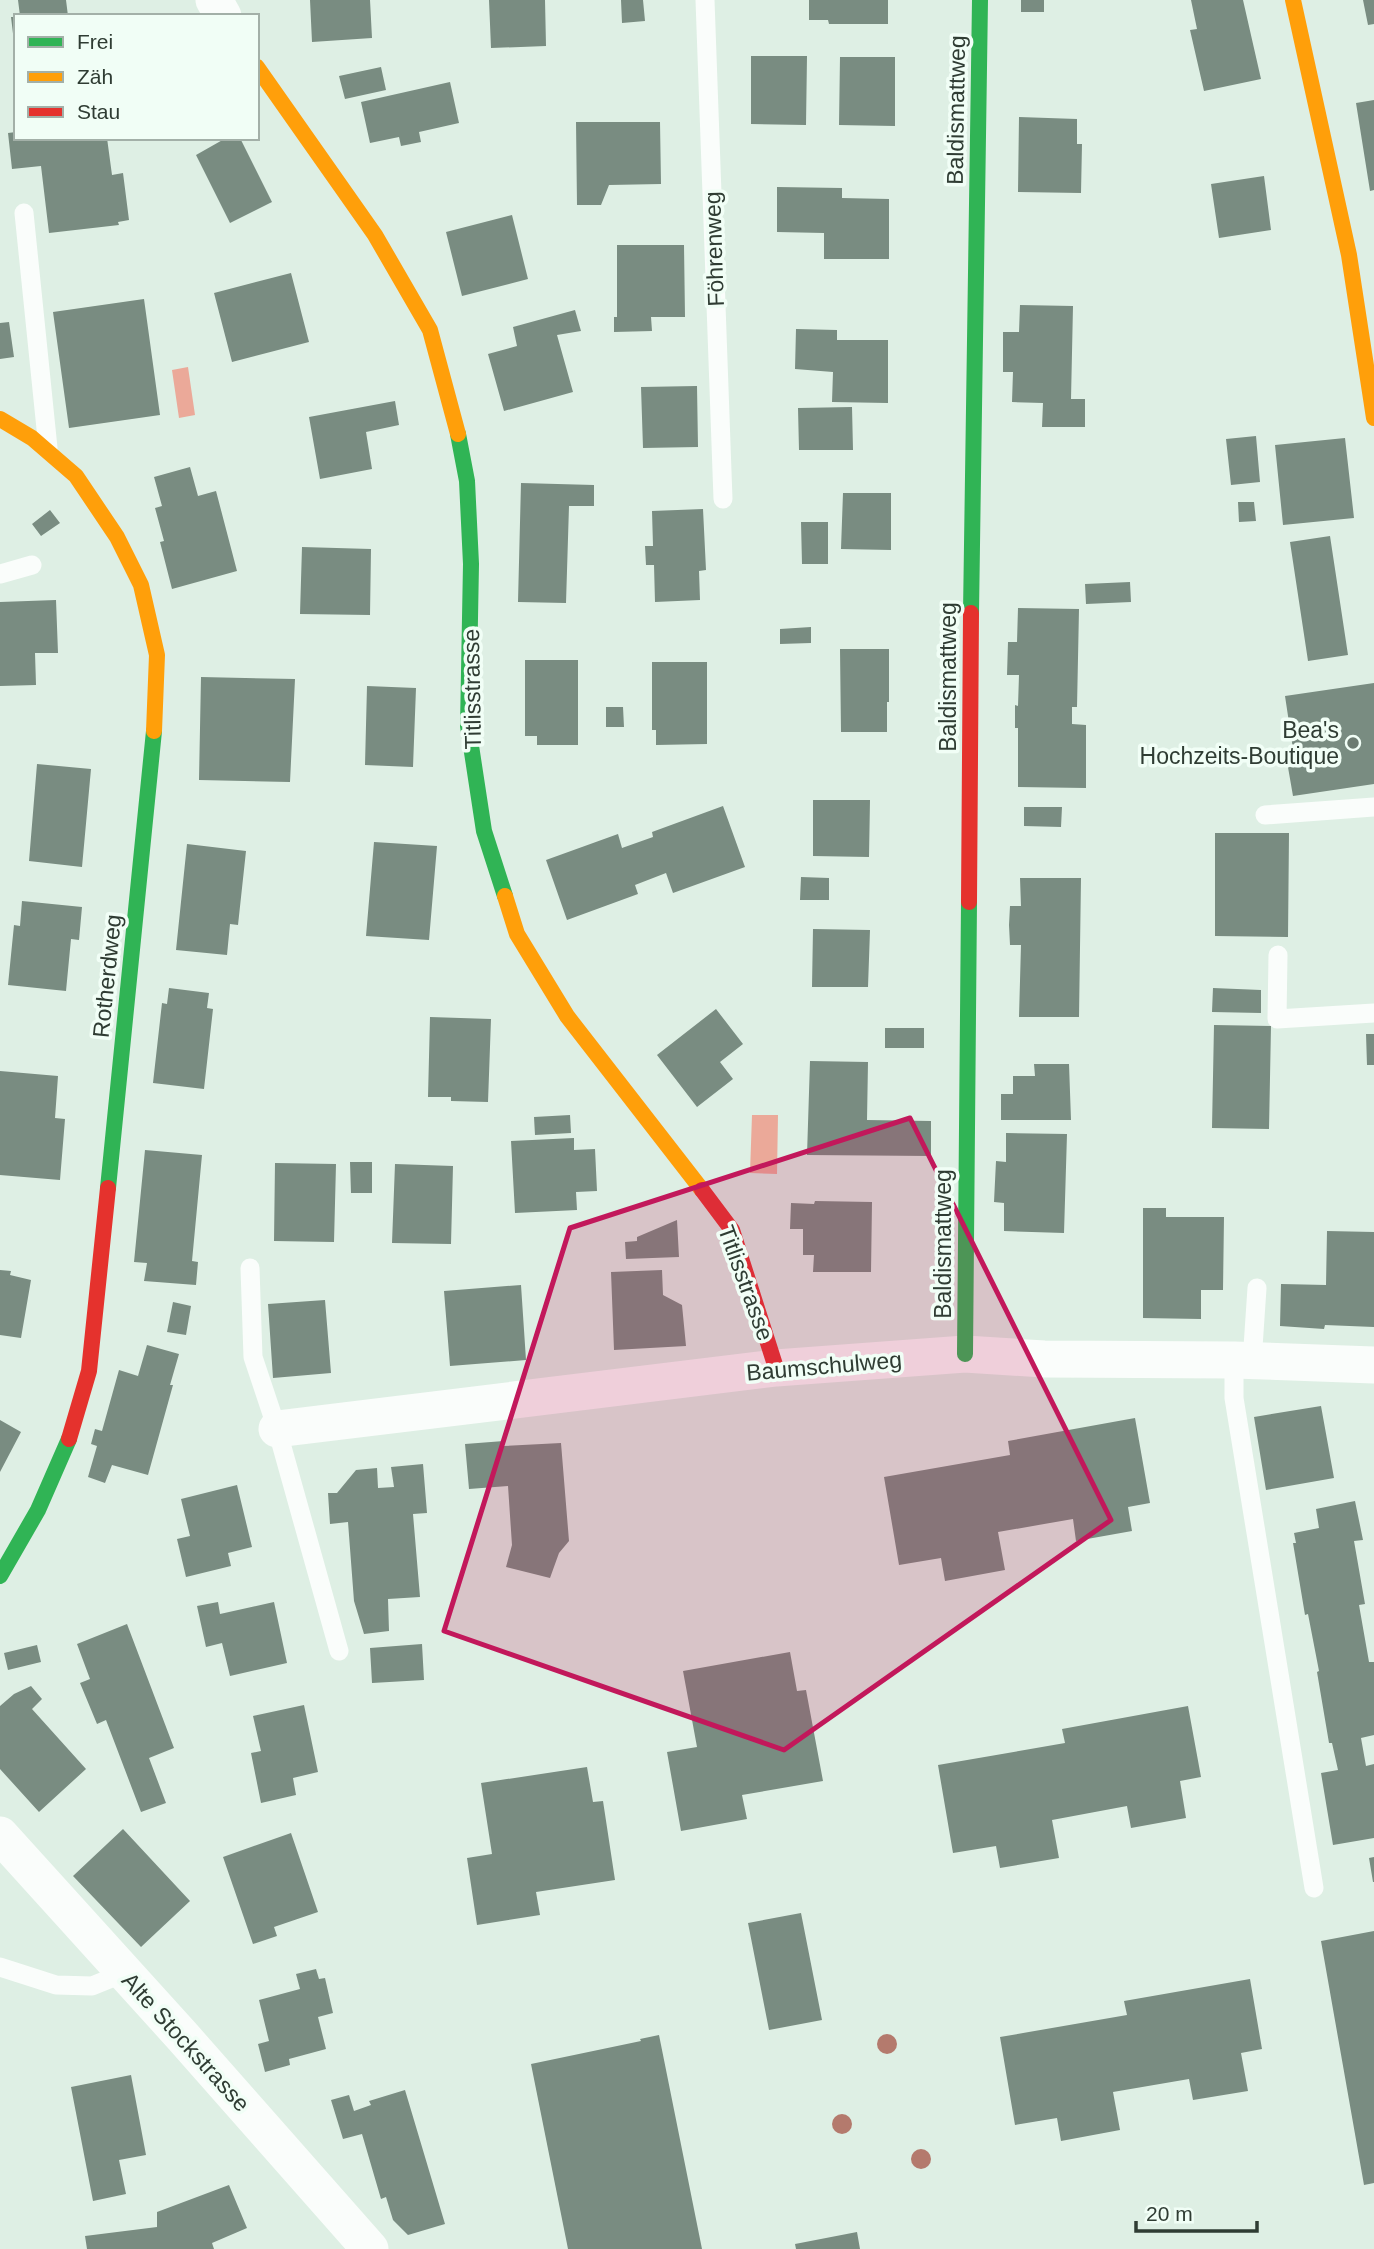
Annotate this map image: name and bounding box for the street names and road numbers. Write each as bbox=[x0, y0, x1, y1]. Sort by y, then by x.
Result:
street label: Baldismattweg bbox=[942, 35, 970, 185]
street label: Föhrenweg bbox=[699, 191, 729, 307]
street label: Baldismattweg bbox=[935, 602, 961, 752]
street label: Titlisstrasse bbox=[458, 629, 486, 749]
street label: Rotherdweg bbox=[88, 913, 126, 1039]
street label: Baldismattweg bbox=[930, 1169, 956, 1319]
street label: Titlisstrasse bbox=[713, 1222, 779, 1344]
street label: Baumschulweg bbox=[745, 1346, 903, 1386]
street label: Alte Stockstrasse bbox=[117, 1967, 255, 2117]

